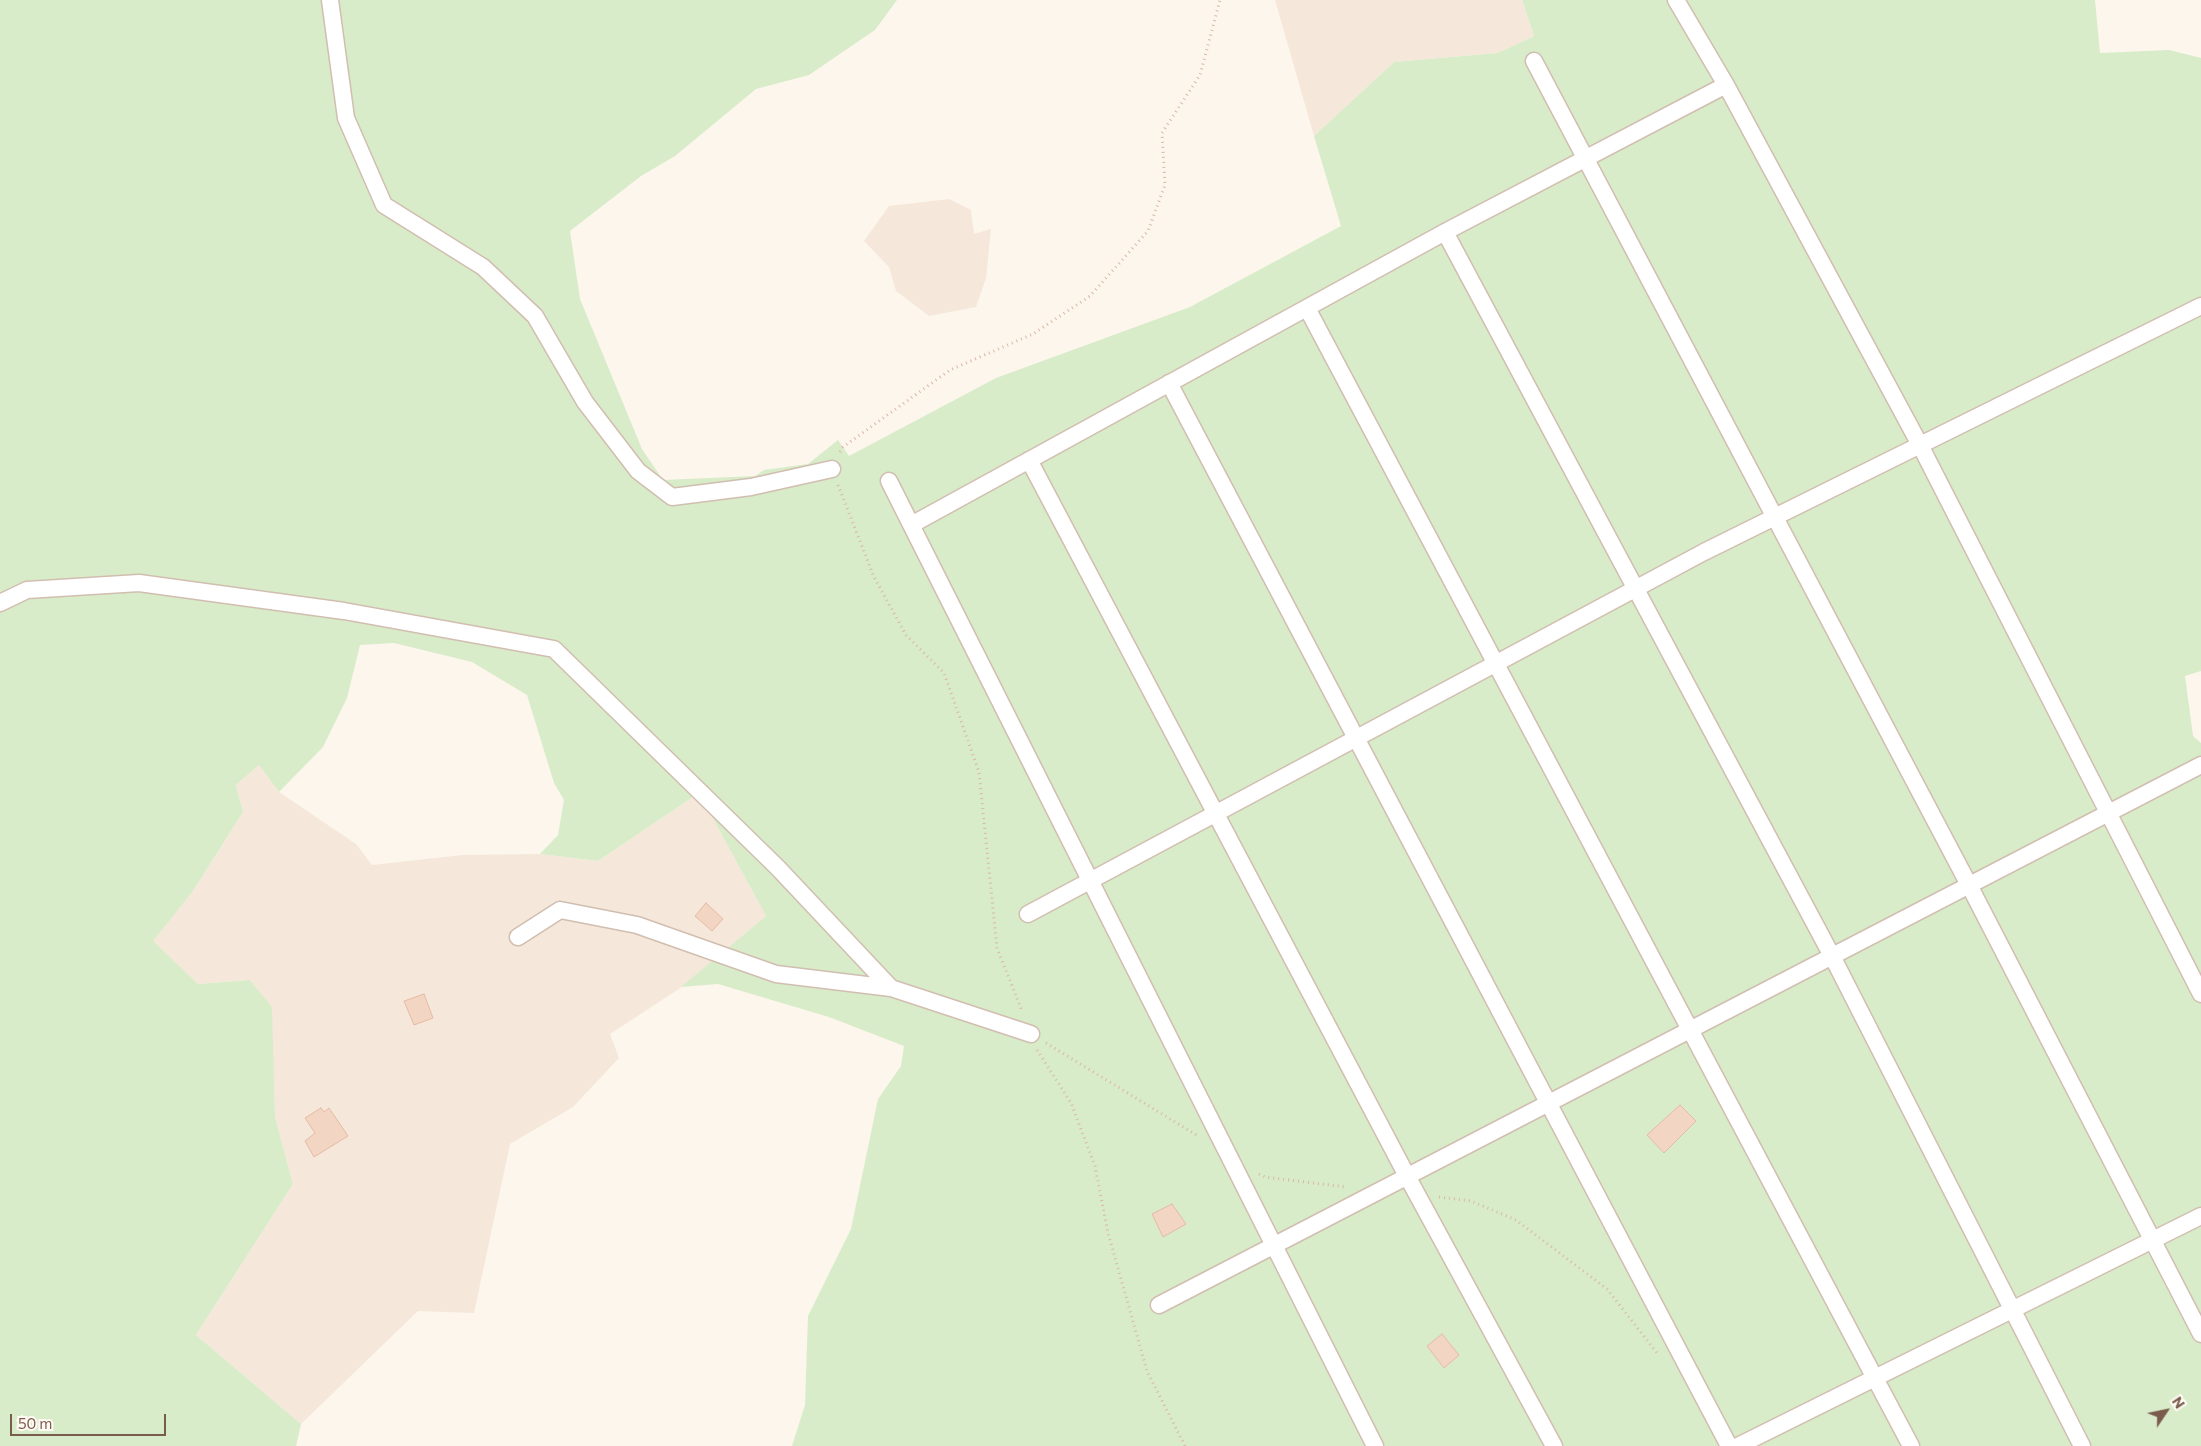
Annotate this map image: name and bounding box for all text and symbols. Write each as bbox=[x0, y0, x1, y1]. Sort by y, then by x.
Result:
north arrow bbox=[2141, 1386, 2191, 1436]
text: N bbox=[2169, 1393, 2189, 1411]
scale bar bbox=[12, 1404, 169, 1436]
text: 50 m bbox=[18, 1414, 52, 1432]

